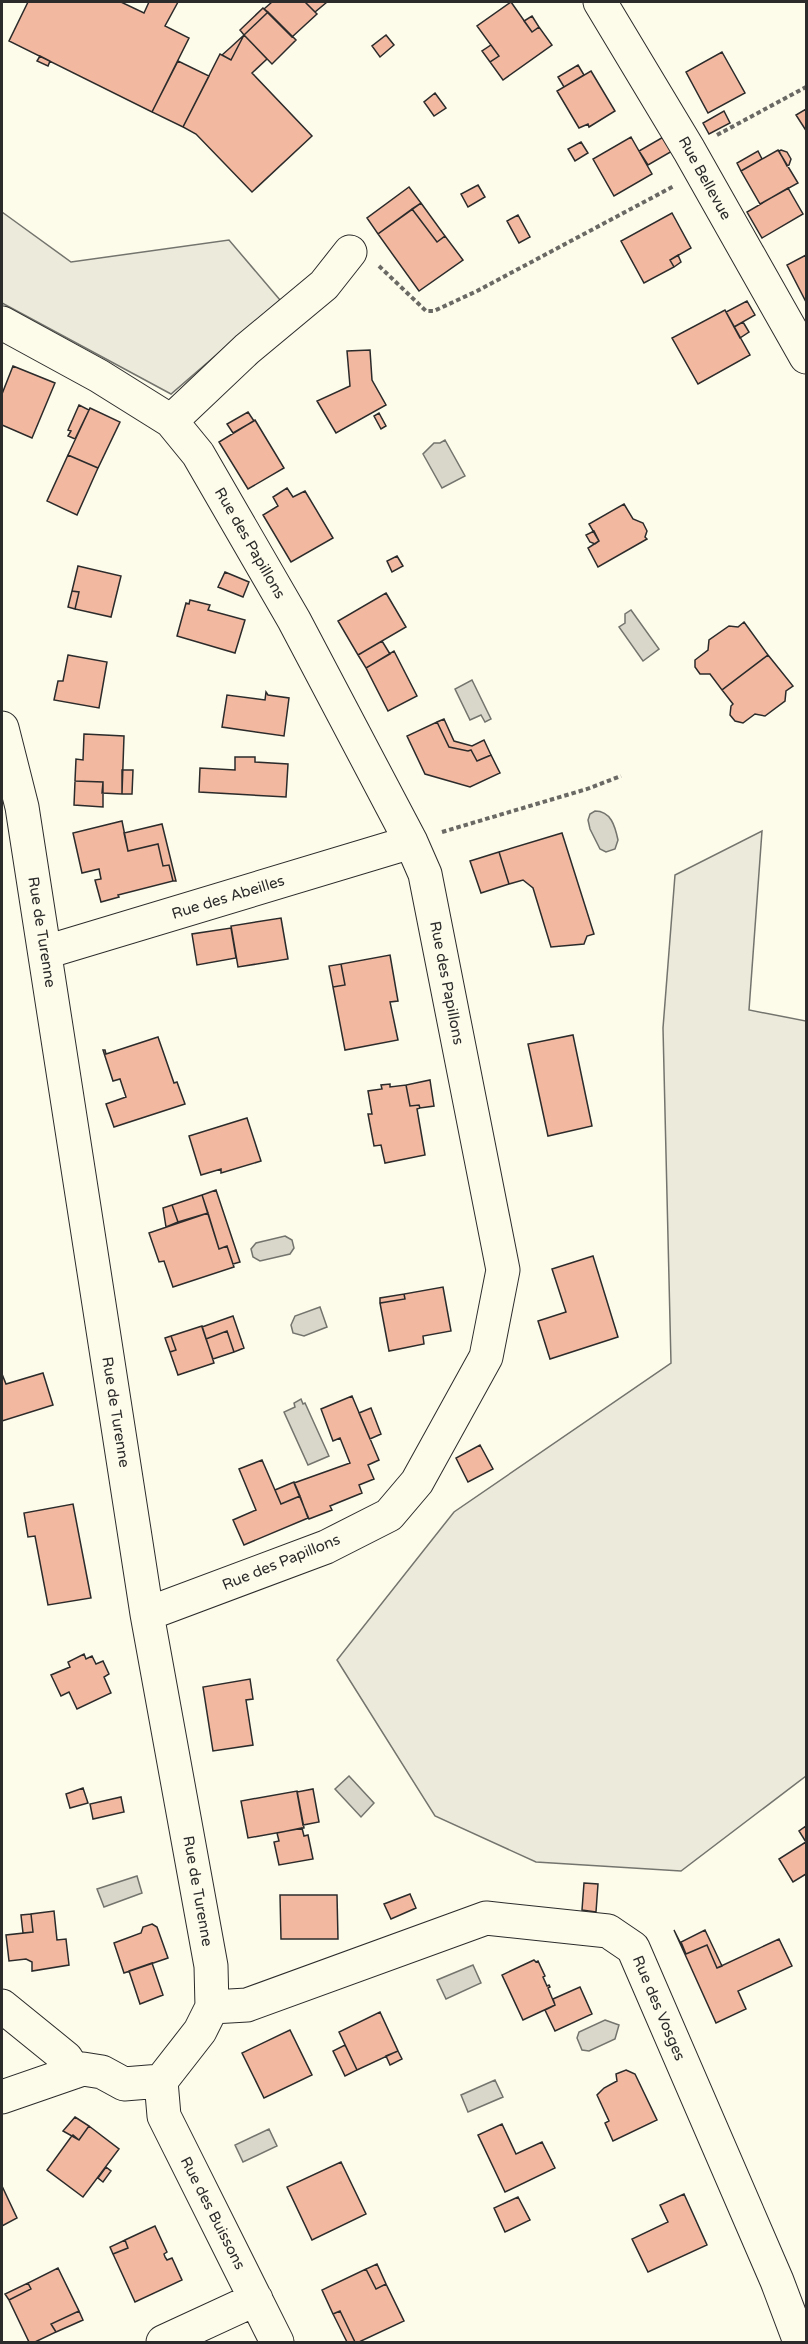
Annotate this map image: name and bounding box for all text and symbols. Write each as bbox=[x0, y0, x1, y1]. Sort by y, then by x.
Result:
street label: Rue Bellevue bbox=[675, 133, 735, 223]
street label: Rue des Papillons bbox=[211, 484, 289, 602]
street label: Rue des Abeilles bbox=[169, 871, 287, 923]
street label: Rue de Turenne bbox=[24, 875, 60, 989]
street label: Rue des Papillons bbox=[426, 920, 468, 1046]
street label: Rue de Turenne bbox=[98, 1355, 134, 1469]
street label: Rue des Papillons bbox=[219, 1530, 343, 1594]
street label: Rue de Turenne bbox=[179, 1834, 217, 1948]
street label: Rue des Vosges bbox=[629, 1953, 689, 2063]
street label: Rue des Buissons bbox=[177, 2154, 249, 2272]

